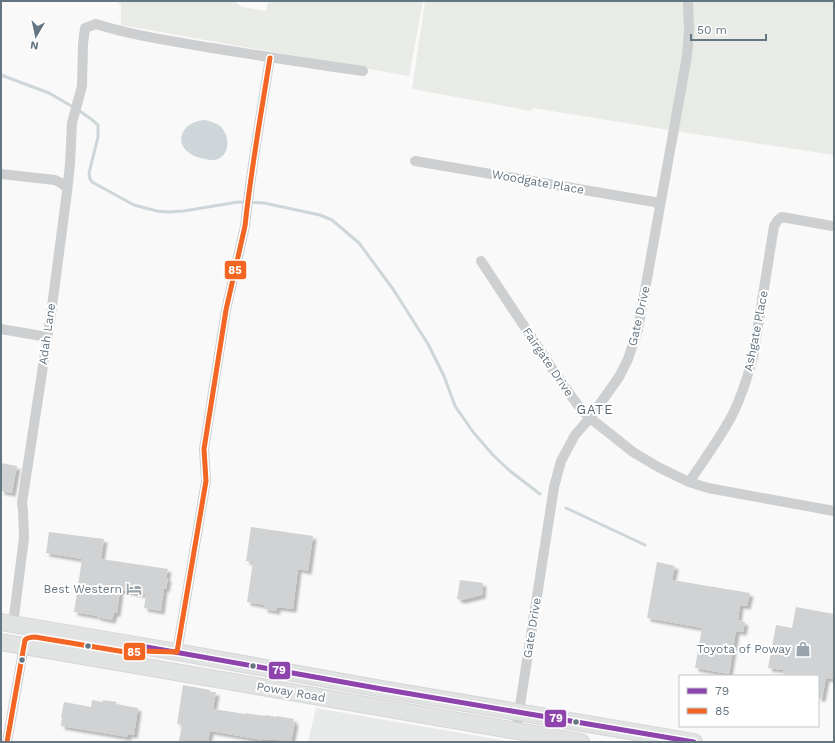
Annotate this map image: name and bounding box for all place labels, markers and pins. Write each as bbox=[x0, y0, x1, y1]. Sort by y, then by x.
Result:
hotel icon: Best Western bbox=[125, 580, 143, 598]
place label: Best Western bbox=[43, 582, 122, 596]
shop icon: Toyota of Poway bbox=[794, 640, 812, 658]
unlabelled marker bbox=[83, 641, 93, 651]
place label: Toyota of Poway bbox=[697, 642, 792, 656]
unlabelled marker bbox=[17, 655, 27, 665]
unlabelled marker bbox=[248, 661, 258, 671]
unlabelled marker bbox=[571, 717, 581, 727]

